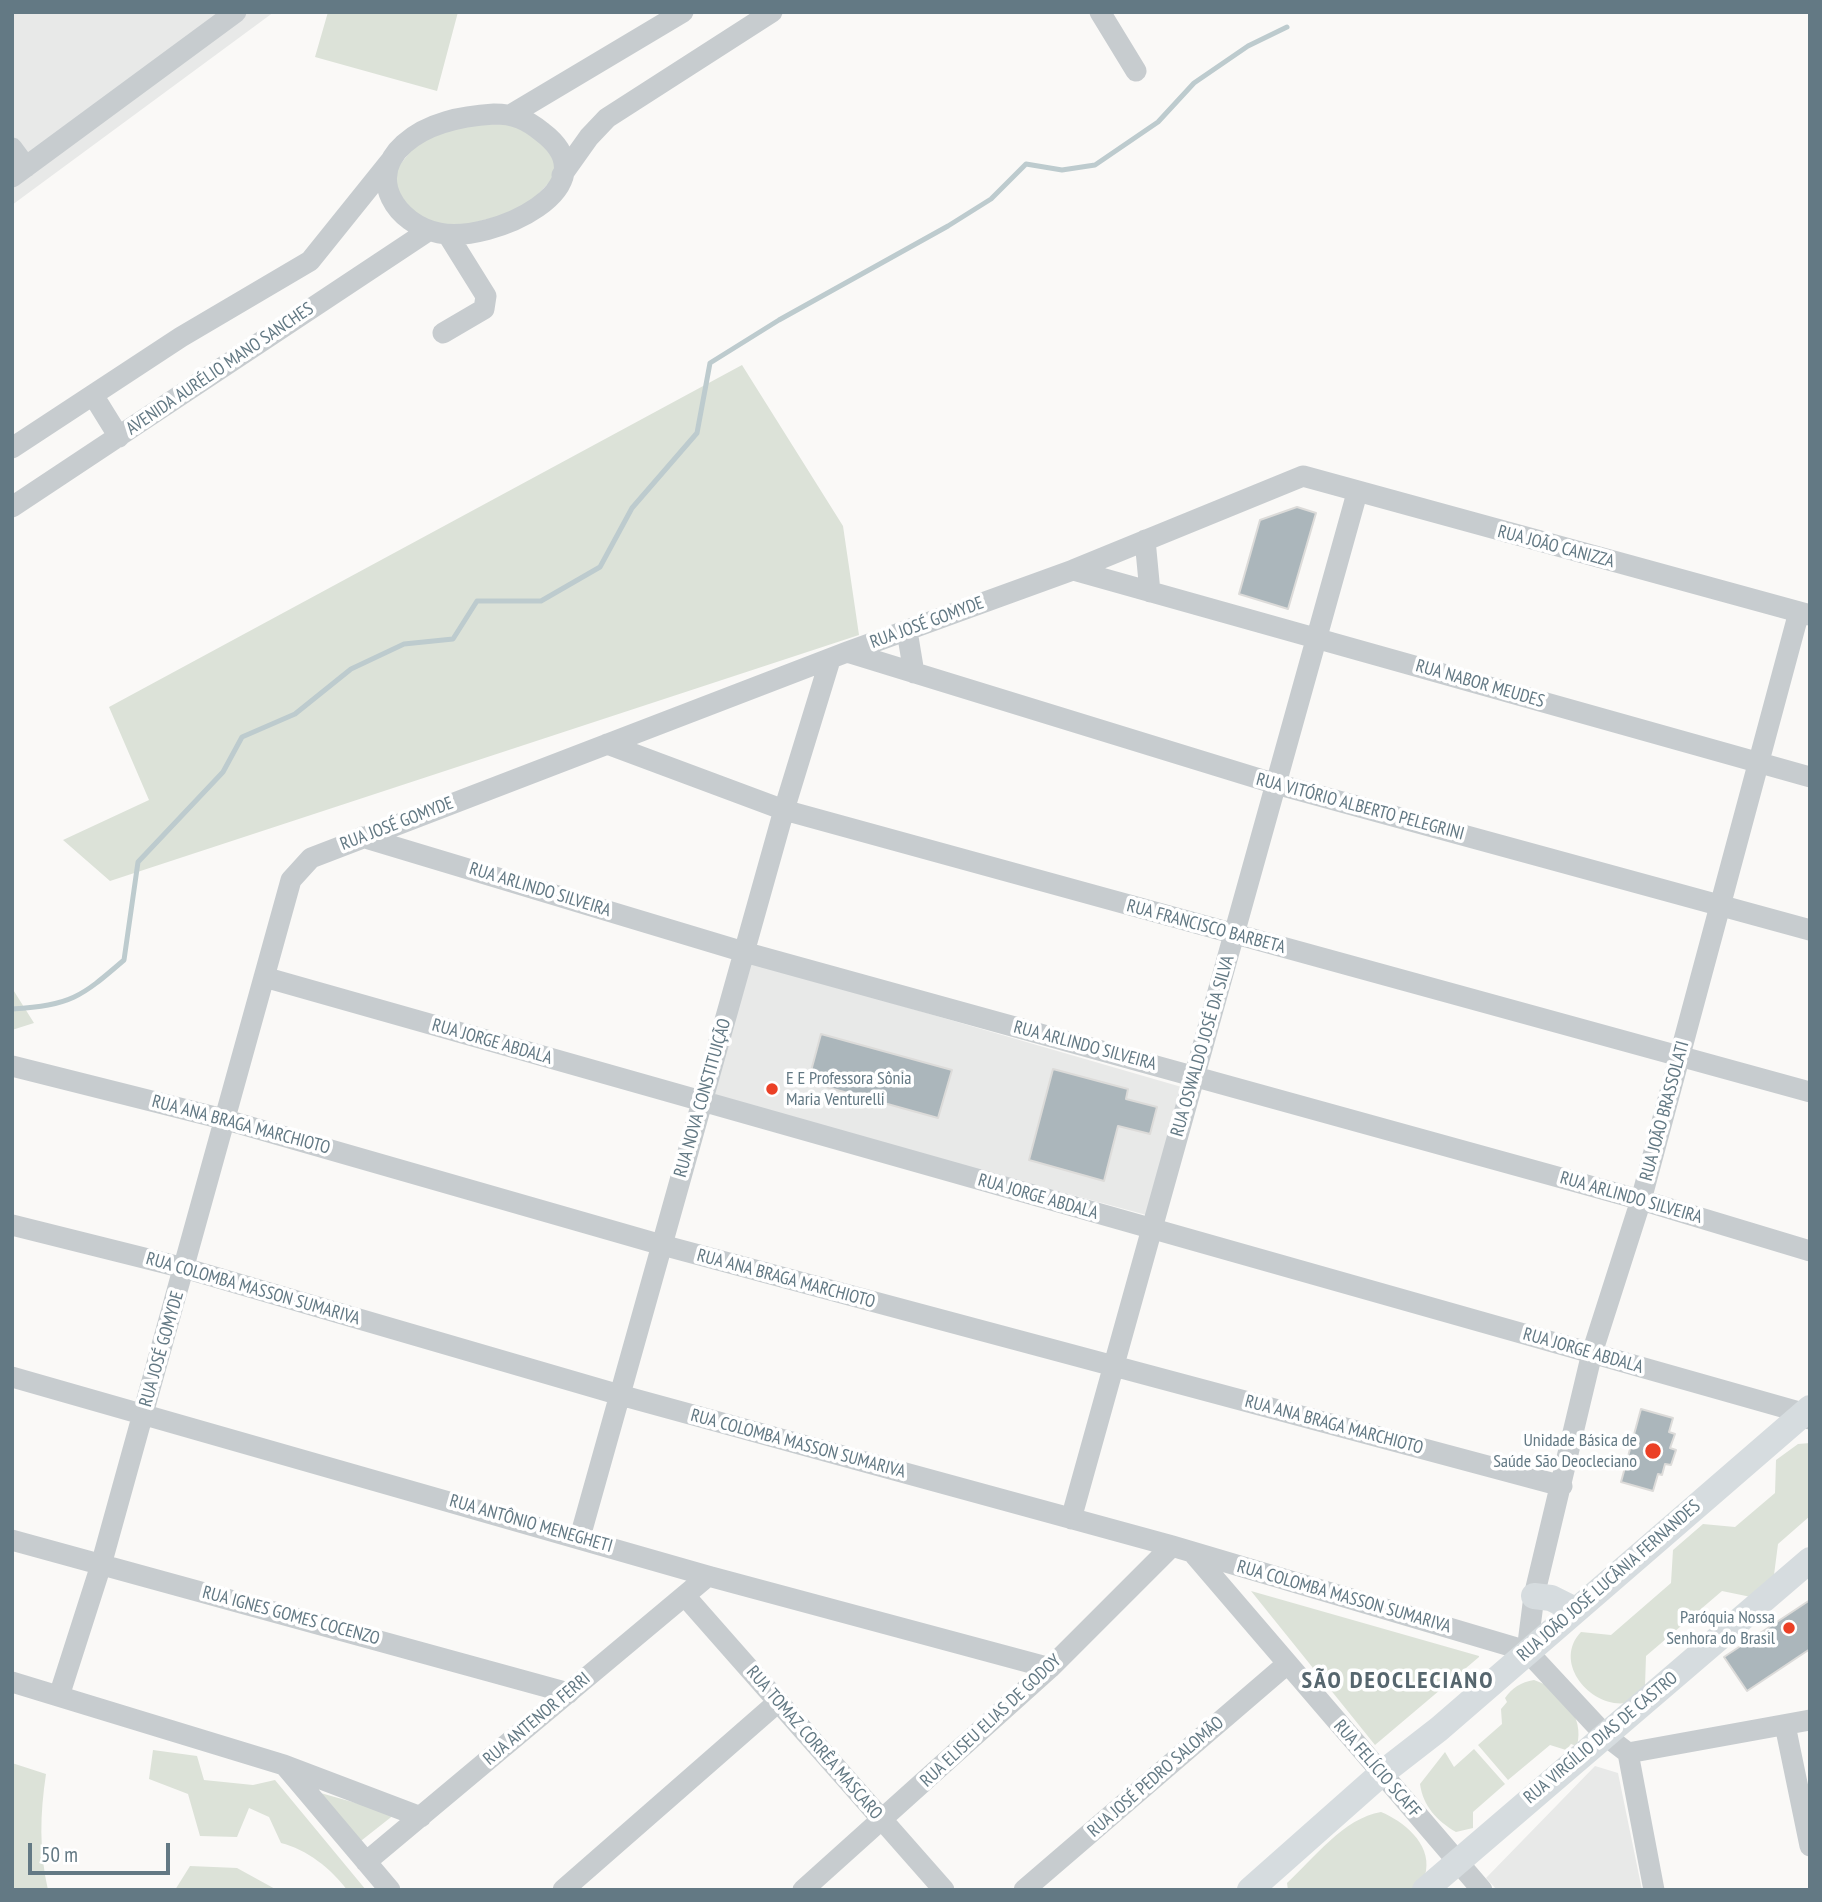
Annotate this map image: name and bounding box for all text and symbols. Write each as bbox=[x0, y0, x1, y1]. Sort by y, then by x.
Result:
street label: AVENIDA AURÉLIO MANO SANCHES bbox=[122, 298, 318, 440]
street label: RUA JOÃO CANIZZA bbox=[1495, 521, 1617, 573]
street label: RUA JOSÉ GOMYDE bbox=[867, 592, 987, 654]
street label: RUA NABOR MEUDES bbox=[1413, 655, 1547, 713]
street label: RUA VITÓRIO ALBERTO PELEGRINI bbox=[1254, 769, 1466, 845]
street label: RUA JOSÉ GOMYDE bbox=[337, 793, 457, 855]
street label: RUA ARLINDO SILVEIRA bbox=[467, 858, 613, 922]
street label: RUA FRANCISCO BARBETA bbox=[1124, 895, 1288, 959]
street label: RUA OSWALDO JOSÉ DA SILVA bbox=[1167, 953, 1239, 1139]
street label: RUA JORGE ABDALA bbox=[430, 1015, 554, 1069]
street label: RUA NOVA CONSTITUIÇÃO bbox=[670, 1016, 736, 1180]
street label: RUA ARLINDO SILVEIRA bbox=[1011, 1017, 1159, 1075]
street label: RUA JOÃO BRASSOLATI bbox=[1636, 1039, 1694, 1183]
place label: E E Professora Sônia Maria Venturelli bbox=[786, 1068, 912, 1110]
marker: E E Professora Sônia Maria Venturelli bbox=[764, 1081, 780, 1097]
street label: RUA ANA BRAGA MARCHIOTO bbox=[150, 1091, 332, 1159]
street label: RUA ARLINDO SILVEIRA bbox=[1557, 1167, 1705, 1229]
street label: RUA JORGE ABDALA bbox=[976, 1170, 1100, 1224]
street label: RUA ANA BRAGA MARCHIOTO bbox=[695, 1245, 877, 1313]
street label: RUA COLOMBA MASSON SUMARIVA bbox=[144, 1248, 362, 1330]
street label: RUA JOSÉ GOMYDE bbox=[135, 1289, 189, 1409]
street label: RUA JORGE ABDALA bbox=[1521, 1324, 1645, 1378]
street label: RUA ANA BRAGA MARCHIOTO bbox=[1243, 1391, 1425, 1459]
street label: RUA COLOMBA MASSON SUMARIVA bbox=[688, 1405, 908, 1483]
place label: Unidade Básica de Saúde São Deocleciano bbox=[1493, 1430, 1637, 1472]
marker: Unidade Básica de Saúde São Deocleciano bbox=[1643, 1441, 1663, 1461]
street label: RUA ANTÔNIO MENEGHETI bbox=[447, 1490, 615, 1558]
street label: RUA JOÃO JOSÉ LUCÂNIA FERNANDES bbox=[1513, 1496, 1705, 1666]
street label: RUA COLOMBA MASSON SUMARIVA bbox=[1235, 1556, 1453, 1638]
street label: RUA IGNES GOMES COCENZO bbox=[200, 1582, 382, 1650]
place label: Paróquia Nossa Senhora do Brasil bbox=[1666, 1607, 1775, 1650]
marker: Paróquia Nossa Senhora do Brasil bbox=[1781, 1620, 1797, 1636]
street label: RUA ELISEU ELIAS DE GODOY bbox=[916, 1650, 1066, 1792]
street label: RUA TOMAZ CORRÊA MASCARO bbox=[742, 1662, 886, 1824]
district label: SÃO DEOCLECIANO bbox=[1303, 1667, 1493, 1695]
street label: RUA VIRGÍLIO DIAS DE CASTRO bbox=[1520, 1667, 1682, 1809]
street label: RUA ANTENOR FERRI bbox=[479, 1668, 595, 1770]
street label: RUA JOSÉ PEDRO SALOMÃO bbox=[1084, 1712, 1228, 1842]
street label: RUA FELÍCIO SCAFF bbox=[1329, 1716, 1425, 1822]
scale bar bbox=[32, 1828, 173, 1872]
text: 50 m bbox=[41, 1841, 78, 1868]

